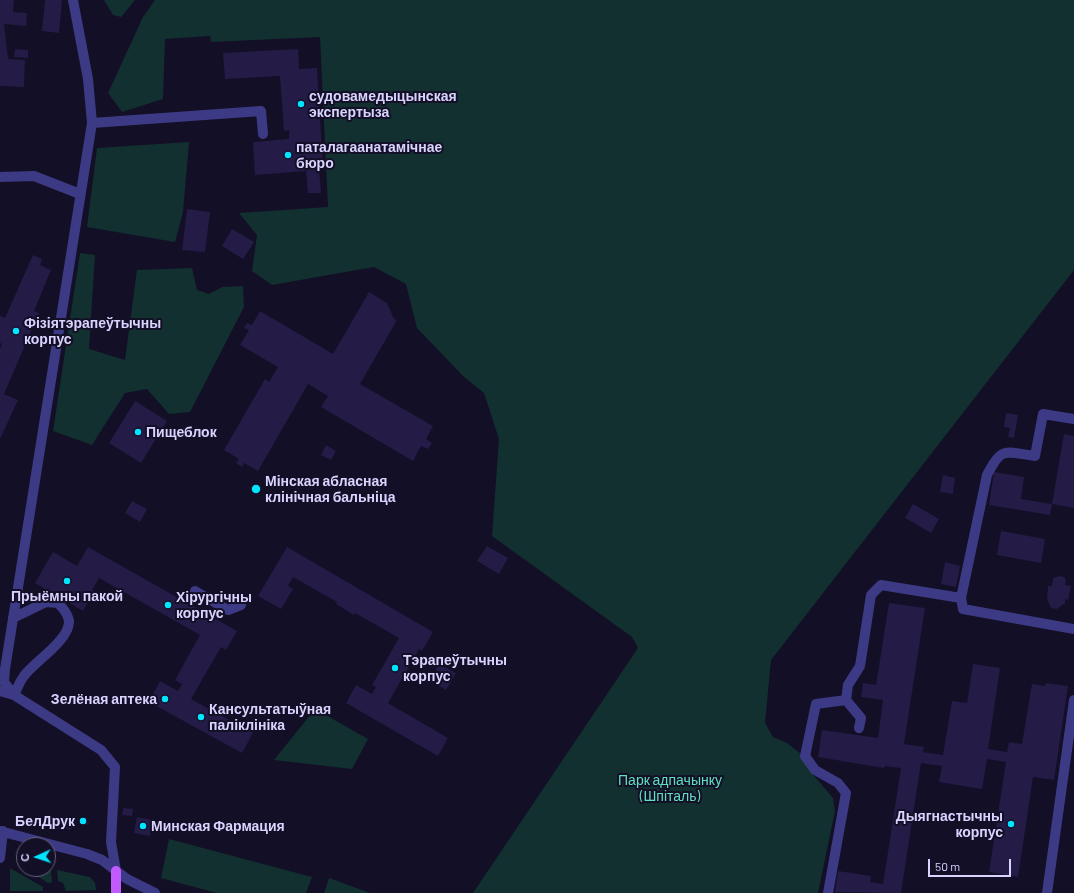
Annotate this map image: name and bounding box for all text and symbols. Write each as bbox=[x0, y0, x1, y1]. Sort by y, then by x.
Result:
place label: судовамедыцынская экспертыза bbox=[309, 88, 457, 120]
marker: судовамедыцынская экспертыза bbox=[296, 99, 306, 109]
place label: паталагаанатамічнае бюро bbox=[296, 139, 442, 172]
marker: паталагаанатамічнае бюро bbox=[283, 150, 293, 160]
place label: Фізіятэрапеўтычны корпус bbox=[24, 315, 161, 348]
marker: Фізіятэрапеўтычны корпус bbox=[11, 326, 21, 336]
place label: Пищеблок bbox=[146, 424, 217, 440]
marker: Пищеблок bbox=[133, 427, 143, 437]
place label: Мінская абласная клінічная бальніца bbox=[265, 473, 395, 506]
marker: Мінская абласная клінічная бальніца bbox=[250, 483, 262, 495]
marker: Прыёмны пакой bbox=[62, 576, 72, 586]
place label: Прыёмны пакой bbox=[11, 588, 123, 604]
place label: Хірургічны корпус bbox=[176, 589, 252, 622]
marker: Хірургічны корпус bbox=[163, 600, 173, 610]
place label: Тэрапеўтычны корпус bbox=[403, 652, 507, 684]
marker: Тэрапеўтычны корпус bbox=[390, 663, 400, 673]
place label: Зелёная аптека bbox=[51, 691, 157, 707]
marker: Зелёная аптека bbox=[160, 694, 170, 704]
place label: Кансультатыўная паліклініка bbox=[209, 701, 331, 734]
marker: Кансультатыўная паліклініка bbox=[196, 712, 206, 722]
park label: Парк адпачынку (Шпіталь) bbox=[618, 772, 722, 804]
place label: Дыягнастычны корпус bbox=[896, 808, 1003, 840]
place label: БелДрук bbox=[15, 813, 75, 829]
marker: БелДрук bbox=[78, 816, 88, 826]
place label: Минская Фармация bbox=[151, 818, 285, 834]
marker: Дыягнастычны корпус bbox=[1006, 819, 1016, 829]
marker: Минская Фармация bbox=[138, 821, 148, 831]
north arrow bbox=[16, 837, 56, 877]
scale bar bbox=[930, 851, 1013, 877]
text: С bbox=[18, 853, 31, 862]
text: 50 m bbox=[935, 859, 960, 873]

